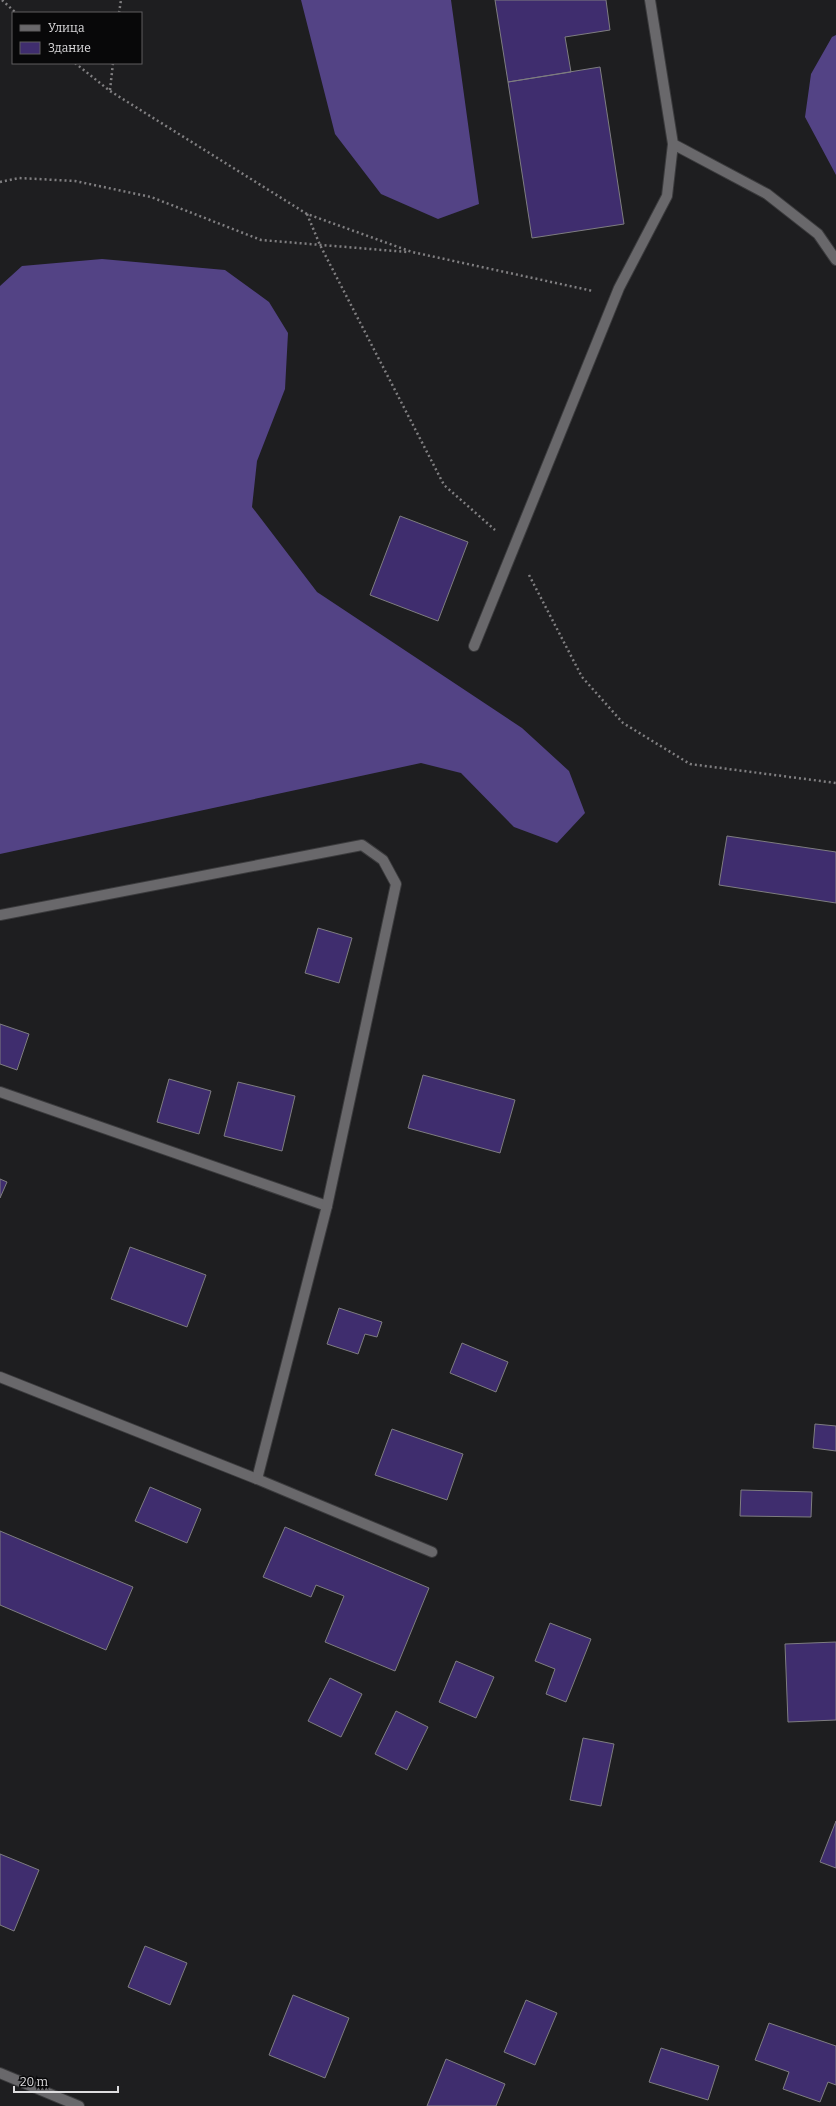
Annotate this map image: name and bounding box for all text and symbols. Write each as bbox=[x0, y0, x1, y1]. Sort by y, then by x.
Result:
legend bbox=[12, 12, 142, 64]
text: Улица bbox=[48, 21, 85, 35]
text: Здание bbox=[48, 41, 91, 55]
scale bar bbox=[14, 2068, 118, 2094]
text: 20 m bbox=[20, 2075, 49, 2089]

